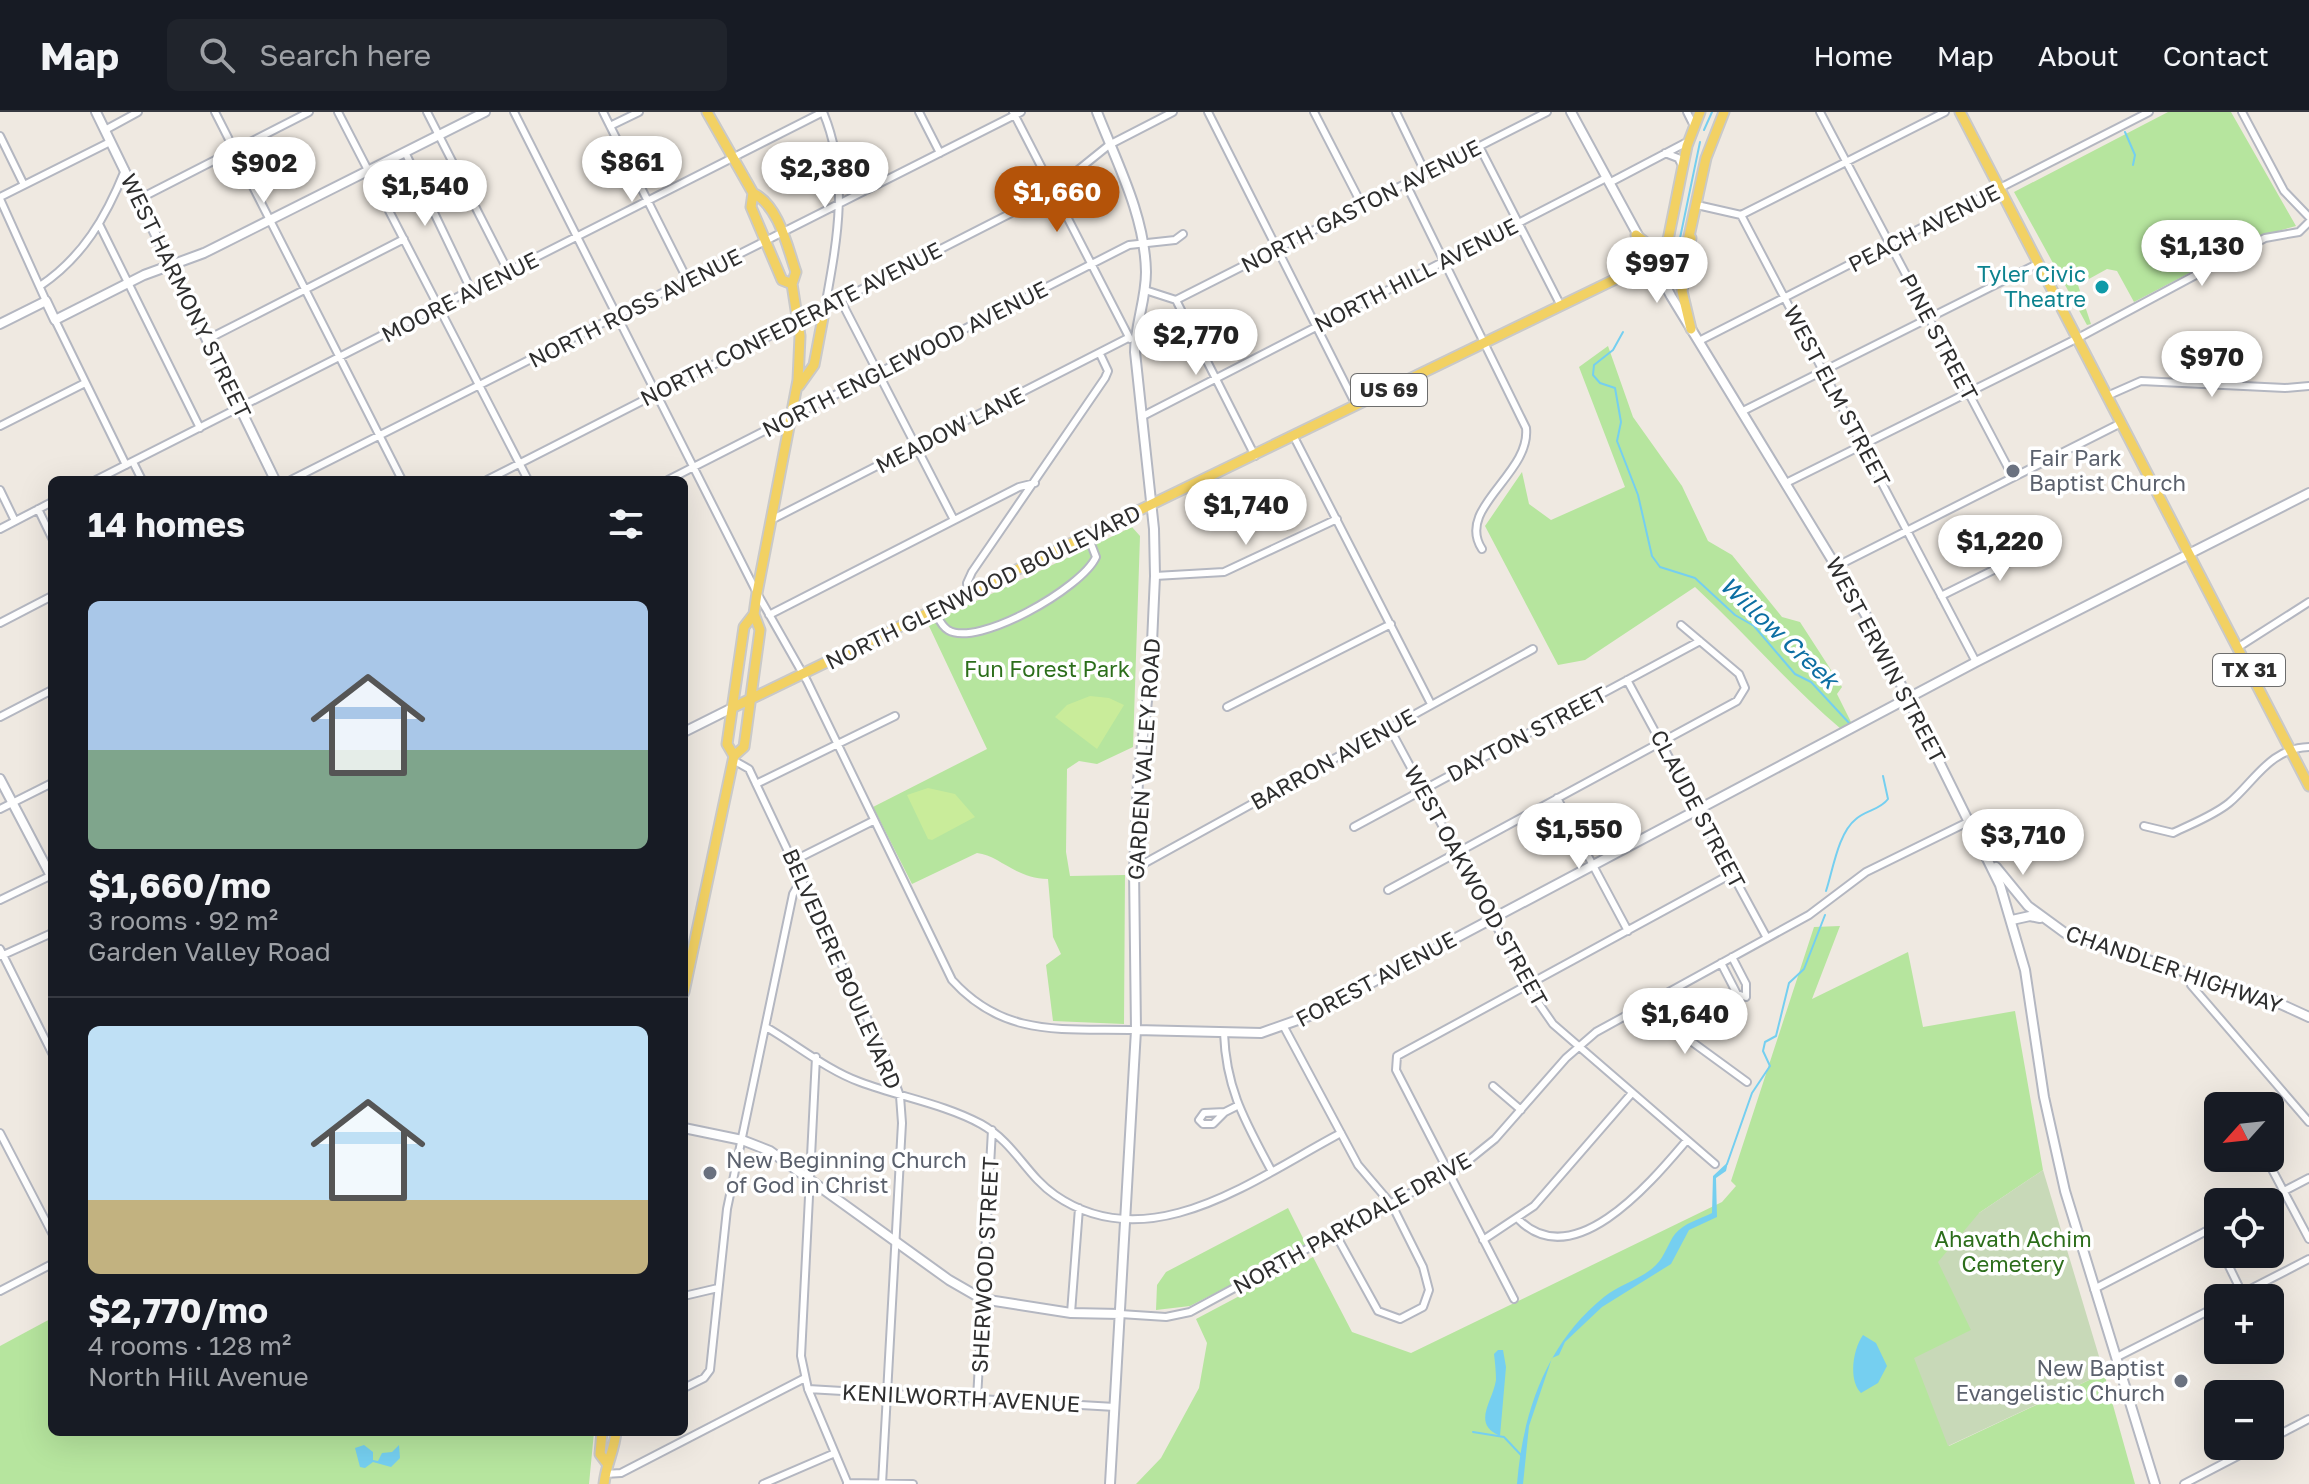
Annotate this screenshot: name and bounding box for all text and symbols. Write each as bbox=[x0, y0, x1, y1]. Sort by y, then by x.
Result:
search box bbox=[167, 19, 727, 91]
text: Map bbox=[40, 33, 119, 78]
icon: search bbox=[195, 33, 239, 77]
text: Search here bbox=[259, 37, 431, 73]
text: Home bbox=[1814, 39, 1893, 72]
text: Map bbox=[1937, 39, 1994, 72]
text: About bbox=[2038, 39, 2119, 72]
text: Contact bbox=[2163, 39, 2269, 72]
street label: NORTH GASTON AVENUE bbox=[1236, 133, 1485, 278]
pin: $861 bbox=[585, 136, 679, 204]
pin: $902 bbox=[217, 137, 311, 205]
pin: $2,380 bbox=[760, 142, 890, 210]
text: $861 bbox=[600, 146, 664, 177]
text: $902 bbox=[231, 147, 297, 178]
text: $2,380 bbox=[779, 152, 871, 183]
pin: $1,540 bbox=[360, 160, 490, 228]
pin: $1,660 bbox=[992, 166, 1122, 234]
street label: WEST HARMONY STREET bbox=[115, 169, 258, 423]
text: $1,540 bbox=[381, 170, 469, 201]
text: $1,660 bbox=[1012, 176, 1102, 207]
street label: PEACH AVENUE bbox=[1843, 178, 2004, 277]
street label: NORTH HILL AVENUE bbox=[1309, 211, 1522, 338]
pin: $1,130 bbox=[2137, 220, 2267, 288]
text: $1,130 bbox=[2159, 230, 2245, 261]
street label: NORTH CONFEDERATE AVENUE bbox=[636, 236, 946, 412]
pin: $997 bbox=[1610, 237, 1704, 305]
street label: NORTH ROSS AVENUE bbox=[524, 242, 746, 373]
street label: MOORE AVENUE bbox=[377, 245, 543, 348]
text: $997 bbox=[1625, 247, 1689, 278]
place label: Tyler Civic Theatre bbox=[1977, 260, 2086, 312]
street label: PINE STREET bbox=[1895, 269, 1984, 405]
street label: NORTH ENGLEWOOD AVENUE bbox=[758, 275, 1052, 442]
marker: Tyler Civic Theatre bbox=[2093, 278, 2111, 296]
street label: WEST ELM STREET bbox=[1778, 301, 1897, 491]
pin: $2,770 bbox=[1131, 309, 1261, 377]
text: $2,770 bbox=[1153, 319, 1239, 350]
pin: $970 bbox=[2165, 331, 2259, 399]
text: $970 bbox=[2179, 341, 2245, 372]
road number: US 69 bbox=[1351, 374, 1427, 406]
street label: MEADOW LANE bbox=[871, 380, 1029, 479]
place label: Fair Park Baptist Church bbox=[2029, 444, 2186, 496]
marker: Fair Park Baptist Church bbox=[2004, 462, 2022, 480]
pin: $1,740 bbox=[1181, 479, 1311, 547]
text: $1,740 bbox=[1203, 489, 1289, 520]
street label: NORTH GLENWOOD BOULEVARD bbox=[821, 498, 1145, 675]
icon: filters bbox=[604, 502, 648, 546]
text: 14 homes bbox=[88, 504, 245, 544]
pin: $1,220 bbox=[1935, 515, 2065, 583]
text: $1,220 bbox=[1956, 525, 2044, 556]
street label: WEST ERWIN STREET bbox=[1821, 552, 1952, 768]
water label: Willow Creek bbox=[1715, 570, 1847, 696]
street label: GARDEN VALLEY ROAD bbox=[1122, 637, 1165, 881]
icon: home bbox=[296, 653, 440, 797]
road number: TX 31 bbox=[2213, 654, 2285, 686]
park label: Fun Forest Park bbox=[964, 655, 1130, 682]
street label: DAYTON STREET bbox=[1442, 680, 1612, 787]
street label: BARRON AVENUE bbox=[1245, 702, 1420, 815]
street label: CLAUDE STREET bbox=[1645, 725, 1752, 893]
street label: WEST OAKWOOD STREET bbox=[1399, 761, 1554, 1011]
pin: $1,550 bbox=[1514, 803, 1644, 871]
pin: $3,710 bbox=[1958, 809, 2088, 877]
text: $1,550 bbox=[1535, 813, 1623, 844]
text: $3,710 bbox=[1980, 819, 2066, 850]
street label: BELVEDERE BOULEVARD bbox=[777, 844, 908, 1093]
text: $1,660/mo bbox=[88, 865, 271, 905]
text: 3 rooms · 92 m² bbox=[88, 905, 278, 936]
street label: CHANDLER HIGHWAY bbox=[2062, 919, 2286, 1018]
street label: FOREST AVENUE bbox=[1291, 925, 1461, 1032]
text: Garden Valley Road bbox=[88, 936, 331, 967]
pin: $1,640 bbox=[1620, 988, 1750, 1056]
text: $1,640 bbox=[1641, 998, 1729, 1029]
icon: home bbox=[296, 1078, 440, 1222]
north arrow bbox=[2204, 1092, 2284, 1172]
map controls bbox=[2204, 1092, 2284, 1460]
place label: New Beginning Church of God in Christ bbox=[726, 1146, 967, 1198]
street label: NORTH PARKDALE DRIVE bbox=[1228, 1146, 1475, 1299]
street label: SHERWOOD STREET bbox=[965, 1156, 1004, 1374]
marker: New Beginning Church of God in Christ bbox=[701, 1164, 719, 1182]
button: locate bbox=[2204, 1188, 2284, 1268]
park label: Ahavath Achim Cemetery bbox=[1934, 1225, 2092, 1277]
button: + bbox=[2204, 1284, 2284, 1364]
text: $2,770/mo bbox=[88, 1290, 268, 1330]
text: 4 rooms · 128 m² bbox=[88, 1330, 291, 1361]
place label: New Baptist Evangelistic Church bbox=[1955, 1354, 2165, 1406]
text: North Hill Avenue bbox=[88, 1361, 309, 1392]
marker: New Baptist Evangelistic Church bbox=[2172, 1372, 2190, 1390]
street label: KENILWORTH AVENUE bbox=[841, 1378, 1081, 1417]
button: − bbox=[2204, 1380, 2284, 1460]

